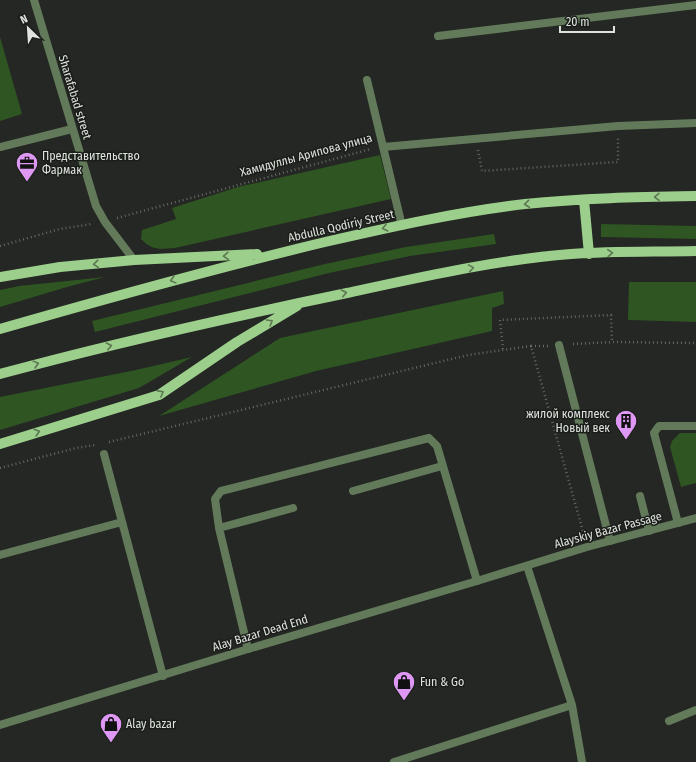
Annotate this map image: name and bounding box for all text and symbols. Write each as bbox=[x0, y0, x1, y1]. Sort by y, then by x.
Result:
north arrow bbox=[8, 8, 48, 48]
scale bar bbox=[560, 8, 614, 34]
text: N bbox=[18, 12, 30, 27]
text: 20 m bbox=[566, 15, 590, 29]
street label: Sharafabad street bbox=[56, 53, 94, 141]
street label: Хамидуллы Арипова улица bbox=[238, 131, 374, 179]
place label: Представительство Фармак bbox=[42, 149, 140, 177]
office icon: Представительство Фармак bbox=[14, 150, 40, 183]
one-way arrow bbox=[654, 193, 660, 201]
one-way arrow bbox=[524, 200, 530, 209]
street label: Abdulla Qodiriy Street bbox=[287, 207, 396, 245]
one-way arrow bbox=[382, 224, 389, 232]
one-way arrow bbox=[607, 248, 613, 257]
one-way arrow bbox=[223, 251, 229, 260]
one-way arrow bbox=[93, 259, 99, 268]
one-way arrow bbox=[468, 264, 474, 272]
one-way arrow bbox=[170, 275, 177, 284]
one-way arrow bbox=[341, 290, 347, 298]
one-way arrow bbox=[266, 320, 273, 327]
one-way arrow bbox=[105, 342, 112, 351]
one-way arrow bbox=[32, 361, 39, 369]
one-way arrow bbox=[157, 390, 164, 397]
place label: жилой комплекс Новый век bbox=[526, 407, 610, 435]
building icon: жилой комплекс Новый век bbox=[613, 408, 639, 441]
one-way arrow bbox=[33, 428, 40, 437]
street label: Alayskiy Bazar Passage bbox=[553, 509, 663, 551]
street label: Alay Bazar Dead End bbox=[210, 612, 310, 654]
shop icon: Fun & Go bbox=[391, 669, 417, 702]
place label: Fun & Go bbox=[420, 675, 464, 689]
shop icon: Alay bazar bbox=[98, 711, 124, 744]
place label: Alay bazar bbox=[126, 717, 177, 731]

